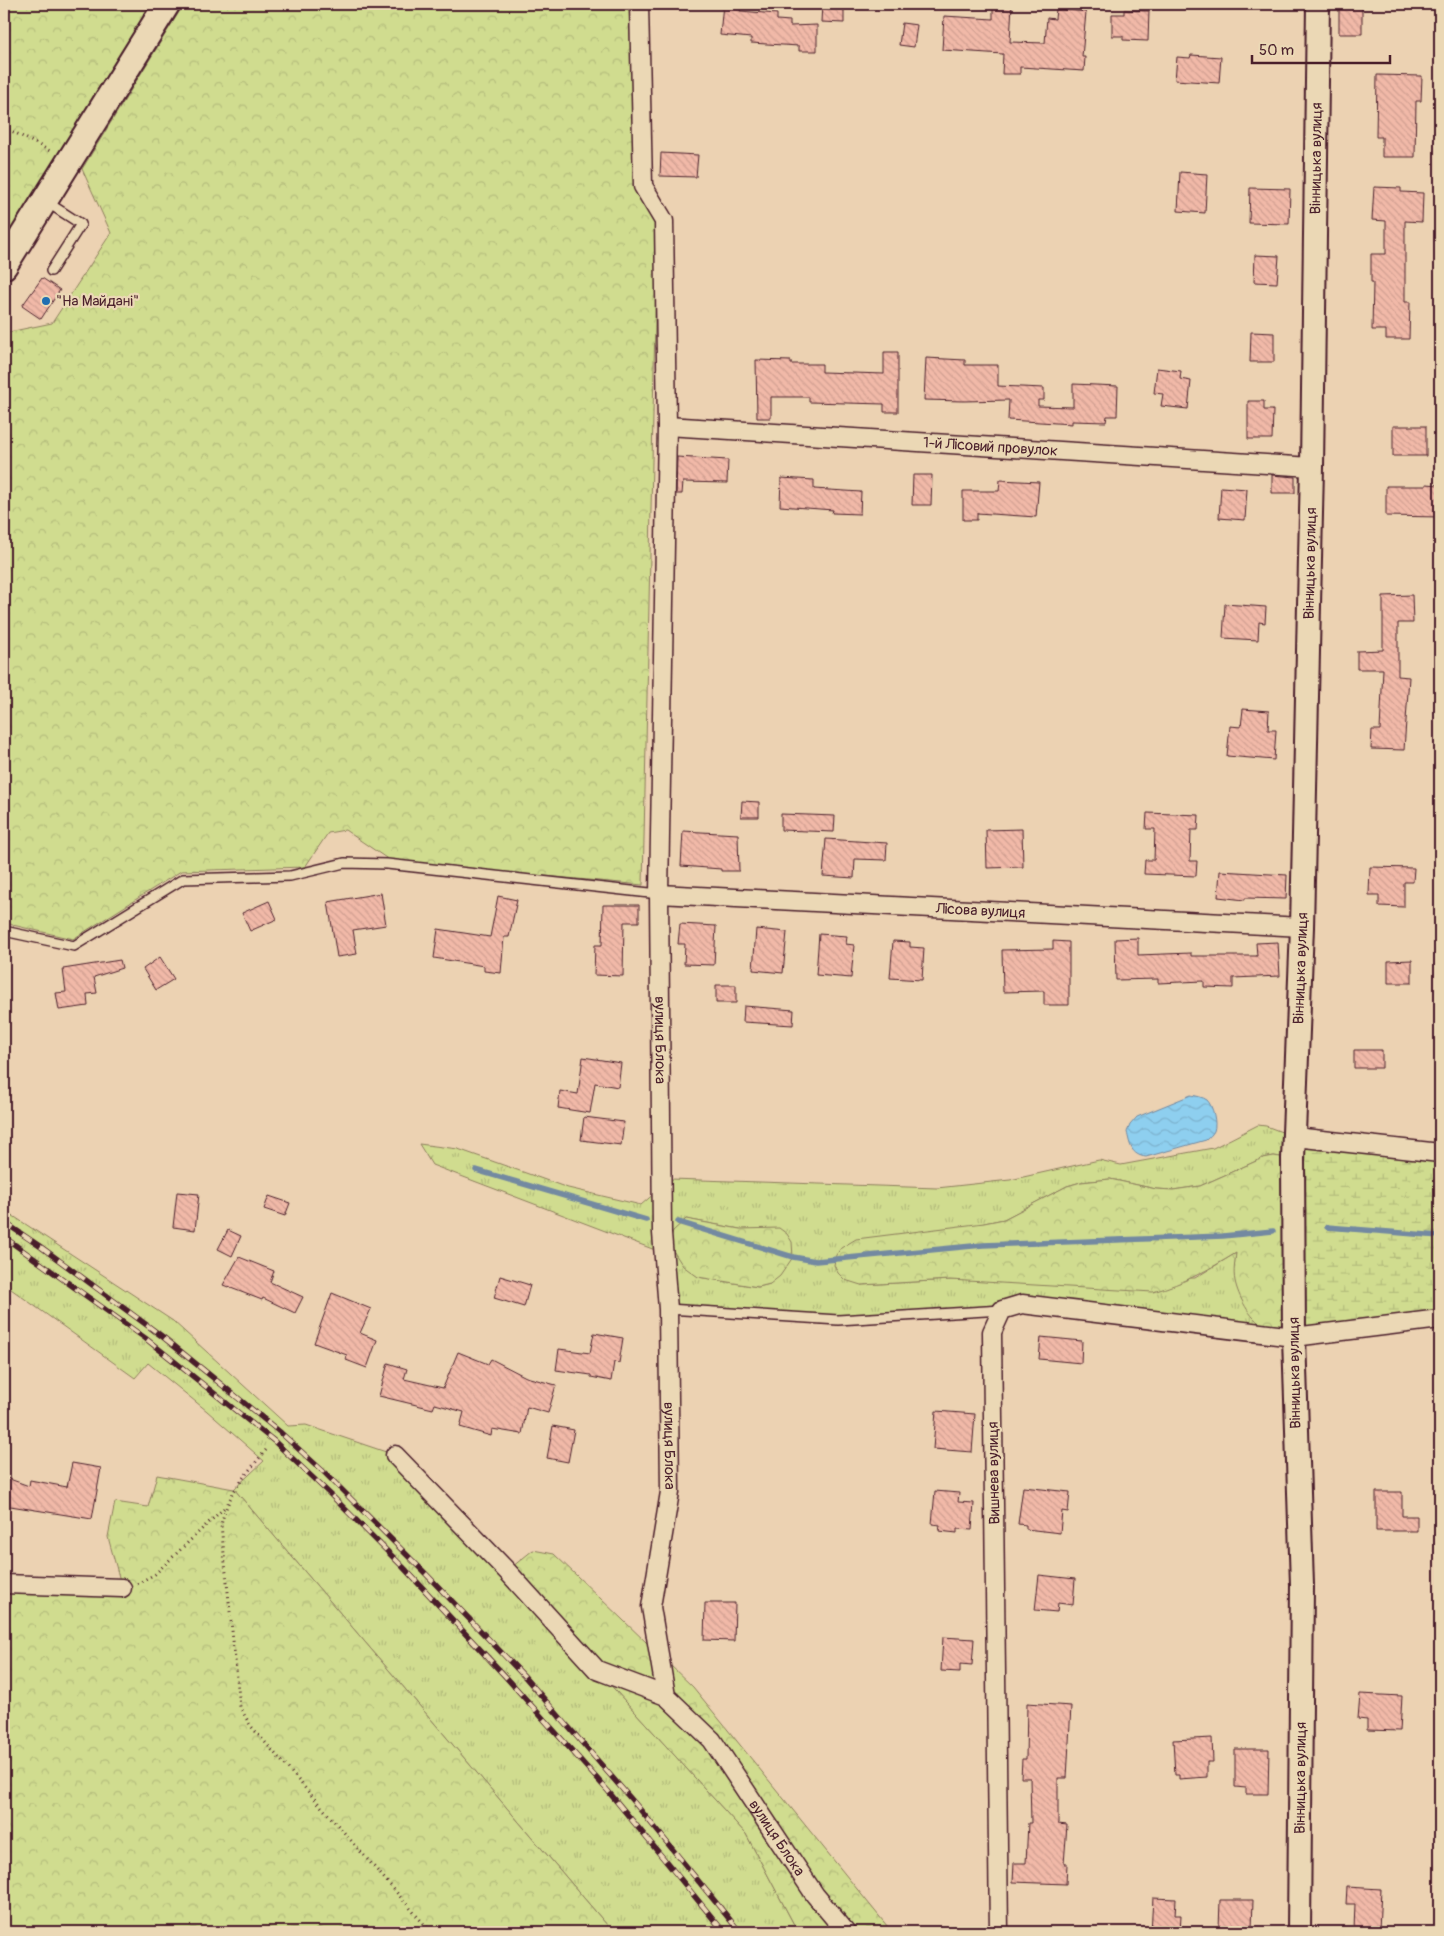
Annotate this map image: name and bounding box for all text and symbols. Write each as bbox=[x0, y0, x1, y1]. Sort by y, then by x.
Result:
scale bar bbox=[1252, 32, 1389, 64]
text: 50 m bbox=[1259, 41, 1294, 60]
street label: Вінницька вулиця bbox=[1306, 102, 1326, 215]
place label: "На Майдані" bbox=[56, 292, 139, 311]
marker: "На Майдані" bbox=[40, 295, 52, 307]
street label: 1-й Лісовий провулок bbox=[922, 433, 1059, 460]
street label: Вінницька вулиця bbox=[1299, 507, 1321, 620]
street label: Лісова вулиця bbox=[934, 899, 1026, 922]
street label: Вінницька вулиця bbox=[1289, 912, 1312, 1025]
street label: вулиця Блока bbox=[650, 996, 670, 1084]
street label: Вінницька вулиця bbox=[1285, 1317, 1305, 1429]
street label: вулиця Блока bbox=[660, 1402, 679, 1490]
street label: Вишнева вулиця bbox=[984, 1421, 1004, 1525]
street label: Вінницька вулиця bbox=[1290, 1722, 1310, 1834]
street label: вулиця Блока bbox=[745, 1796, 809, 1880]

